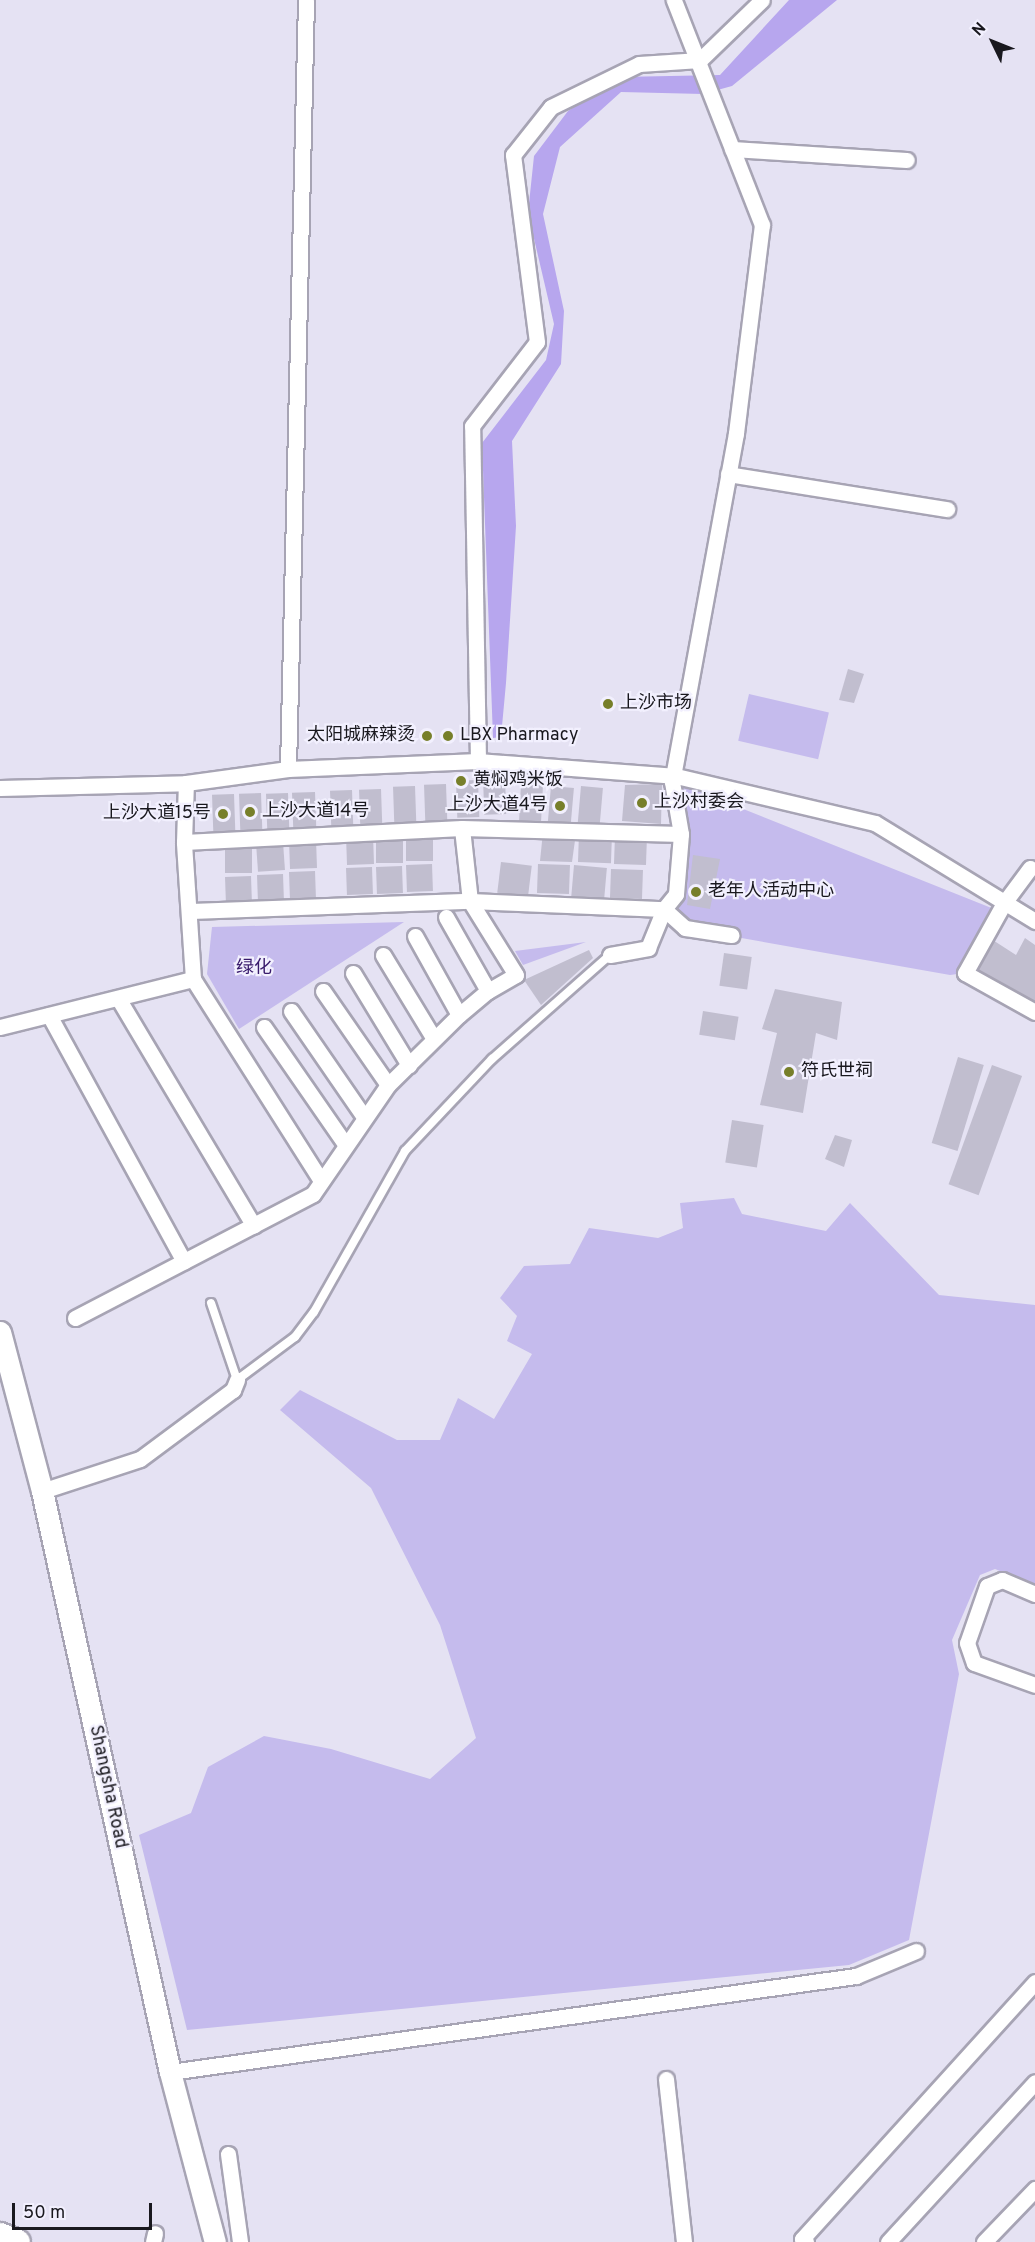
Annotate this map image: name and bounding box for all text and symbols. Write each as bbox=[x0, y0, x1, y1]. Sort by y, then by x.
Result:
north arrow bbox=[963, 12, 1023, 72]
text: N bbox=[969, 19, 991, 41]
place label: 上沙市场 bbox=[620, 693, 692, 715]
marker: 上沙市场 bbox=[601, 697, 615, 711]
place label: 太阳城麻辣烫 bbox=[307, 725, 415, 747]
place label: LBX Pharmacy bbox=[460, 725, 578, 747]
marker: 太阳城麻辣烫 bbox=[420, 729, 434, 743]
marker: LBX Pharmacy bbox=[441, 729, 455, 743]
place label: 黄焖鸡米饭 bbox=[473, 770, 563, 792]
marker: 黄焖鸡米饭 bbox=[454, 774, 468, 788]
place label: 上沙村委会 bbox=[654, 792, 744, 814]
place label: 上沙大道4号 bbox=[447, 795, 548, 817]
marker: 上沙村委会 bbox=[635, 796, 649, 810]
marker: 上沙大道4号 bbox=[553, 799, 567, 813]
place label: 上沙大道14号 bbox=[262, 801, 370, 823]
place label: 上沙大道15号 bbox=[103, 803, 211, 825]
marker: 上沙大道14号 bbox=[243, 805, 257, 819]
marker: 上沙大道15号 bbox=[216, 807, 230, 821]
place label: 老年人活动中心 bbox=[708, 881, 834, 903]
marker: 老年人活动中心 bbox=[689, 885, 703, 899]
park label: 绿化 bbox=[236, 958, 272, 980]
place label: 符氏世祠 bbox=[801, 1061, 873, 1083]
marker: 符氏世祠 bbox=[782, 1065, 796, 1079]
street label: Shangsha Road bbox=[83, 1723, 131, 1851]
scale bar bbox=[15, 2191, 154, 2229]
text: 50 m bbox=[23, 2202, 65, 2225]

